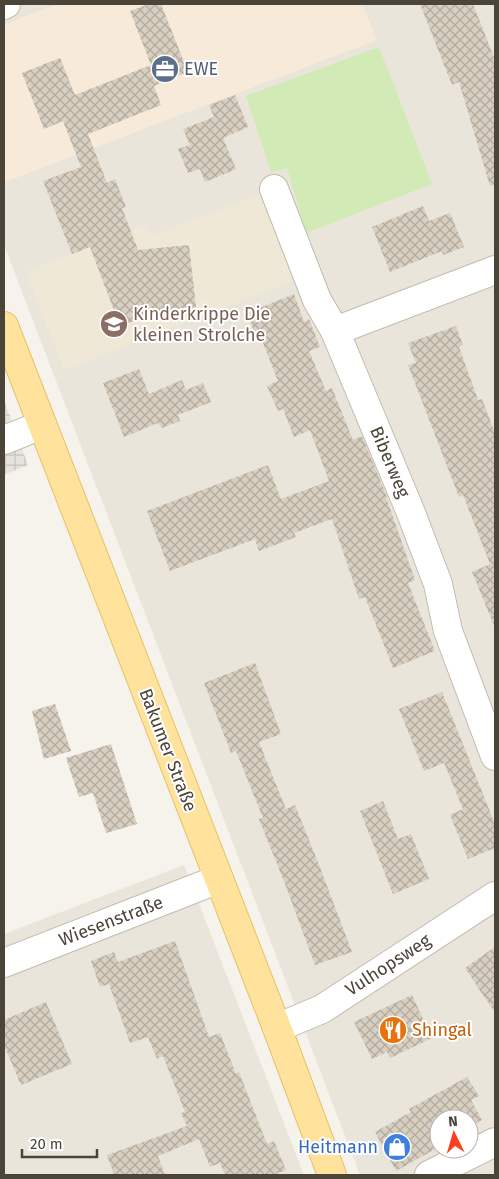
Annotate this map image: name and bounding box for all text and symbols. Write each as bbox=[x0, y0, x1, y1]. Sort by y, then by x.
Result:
office icon: EWE bbox=[150, 54, 180, 84]
place label: EWE bbox=[184, 58, 218, 80]
place label: Kinderkrippe Die kleinen Strolche bbox=[133, 303, 270, 346]
school or university icon: Kinderkrippe Die kleinen Strolche bbox=[99, 309, 129, 339]
street label: Biberweg bbox=[365, 423, 415, 502]
street label: Bakumer Straße bbox=[134, 685, 202, 815]
street label: Wiesenstraße bbox=[56, 891, 166, 951]
street label: Vulhopsweg bbox=[341, 929, 435, 1001]
restaurant icon: Shingal bbox=[378, 1015, 408, 1045]
place label: Shingal bbox=[412, 1019, 472, 1041]
north arrow bbox=[429, 1109, 479, 1159]
text: N bbox=[448, 1113, 458, 1130]
scale bar bbox=[22, 1126, 98, 1158]
shop icon: Heitmann bbox=[382, 1132, 412, 1162]
text: 20 m bbox=[30, 1135, 63, 1153]
place label: Heitmann bbox=[298, 1136, 378, 1158]

